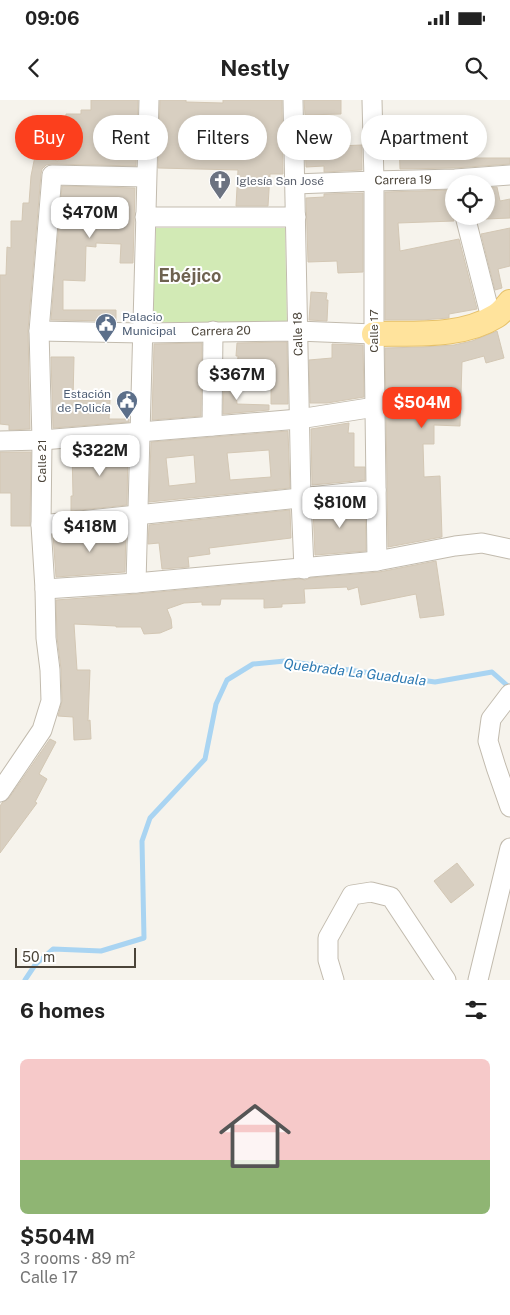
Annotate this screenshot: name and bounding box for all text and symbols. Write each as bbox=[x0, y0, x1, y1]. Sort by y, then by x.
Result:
text: 09:06 bbox=[25, 7, 80, 29]
icon: back bbox=[20, 54, 48, 82]
icon: search bbox=[462, 54, 490, 82]
text: Nestly bbox=[220, 55, 290, 81]
chip: Buy bbox=[15, 115, 83, 160]
chip: Rent bbox=[93, 115, 168, 160]
chip: Filters bbox=[178, 115, 267, 160]
chip: New bbox=[277, 115, 351, 160]
chip: Apartment bbox=[361, 115, 487, 160]
church icon: Iglesía San José bbox=[208, 169, 232, 200]
street label: Carrera 19 bbox=[374, 173, 432, 187]
place label: Iglesía San José bbox=[236, 174, 324, 188]
map controls bbox=[445, 175, 495, 225]
button: locate bbox=[445, 175, 495, 225]
pin: $470M bbox=[55, 196, 125, 239]
text: $470M bbox=[62, 203, 118, 222]
district label: Ebéjico bbox=[159, 265, 221, 286]
street label: Calle 17 bbox=[367, 309, 381, 353]
place label: Palacio Municipal bbox=[122, 310, 177, 338]
public building icon: Palacio Municipal bbox=[94, 312, 118, 343]
street label: Calle 18 bbox=[291, 312, 305, 356]
street label: Carrera 20 bbox=[191, 323, 251, 339]
pin: $367M bbox=[202, 358, 272, 401]
text: $367M bbox=[209, 365, 265, 384]
pin: $504M bbox=[387, 386, 457, 429]
place label: Estación de Policía bbox=[57, 387, 111, 415]
public building icon: Estación de Policía bbox=[115, 389, 139, 420]
text: $504M bbox=[393, 393, 451, 412]
pin: $322M bbox=[65, 434, 135, 477]
street label: Calle 21 bbox=[35, 439, 49, 483]
text: $322M bbox=[72, 441, 128, 460]
pin: $810M bbox=[305, 486, 375, 529]
text: $810M bbox=[313, 493, 367, 512]
pin: $418M bbox=[55, 510, 125, 553]
text: $418M bbox=[63, 517, 117, 536]
water label: Quebrada La Guaduala bbox=[283, 655, 427, 689]
scale bar bbox=[15, 945, 136, 968]
text: 50 m bbox=[22, 949, 55, 965]
icon: filters bbox=[462, 996, 490, 1024]
text: 6 homes bbox=[20, 998, 105, 1023]
icon: home bbox=[210, 1091, 300, 1181]
text: $504M bbox=[20, 1224, 95, 1249]
text: 3 rooms · 89 m² bbox=[20, 1249, 135, 1268]
text: Calle 17 bbox=[20, 1268, 78, 1287]

